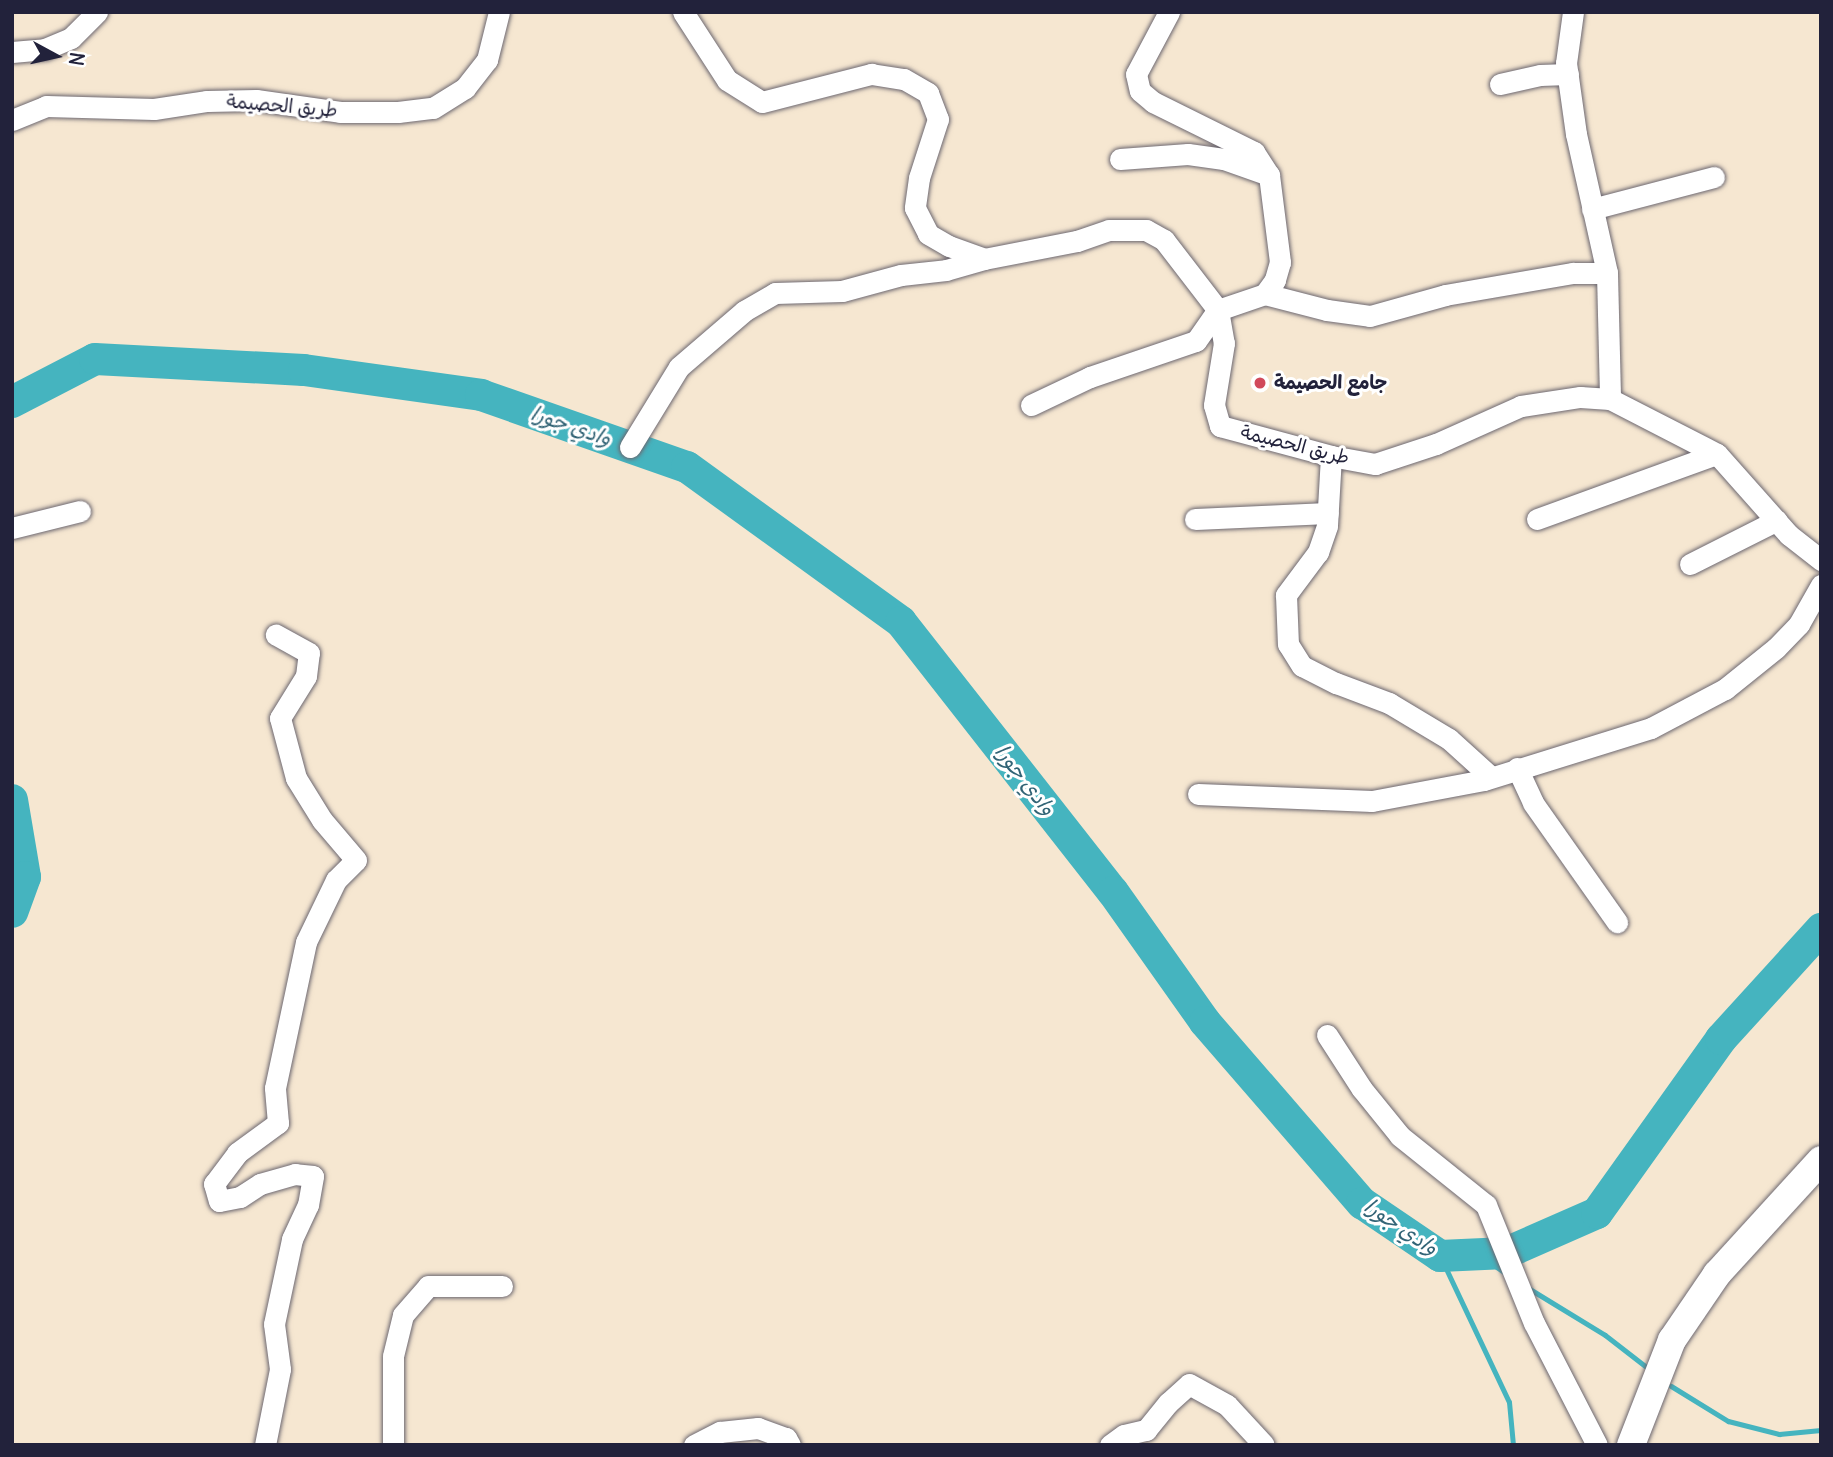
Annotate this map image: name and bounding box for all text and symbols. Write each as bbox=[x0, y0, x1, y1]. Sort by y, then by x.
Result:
north arrow bbox=[21, 21, 91, 91]
text: N bbox=[64, 51, 90, 67]
street label: طريق الحصيمة bbox=[226, 90, 338, 122]
place label: جامع الحصيمة bbox=[1274, 372, 1387, 394]
marker: جامع الحصيمة bbox=[1252, 375, 1268, 391]
water label: وادي جورا bbox=[528, 401, 614, 451]
street label: طريق الحصيمة bbox=[1238, 420, 1352, 470]
water label: وادي جورا bbox=[990, 740, 1060, 820]
water label: وادي جورا bbox=[1360, 1193, 1442, 1261]

